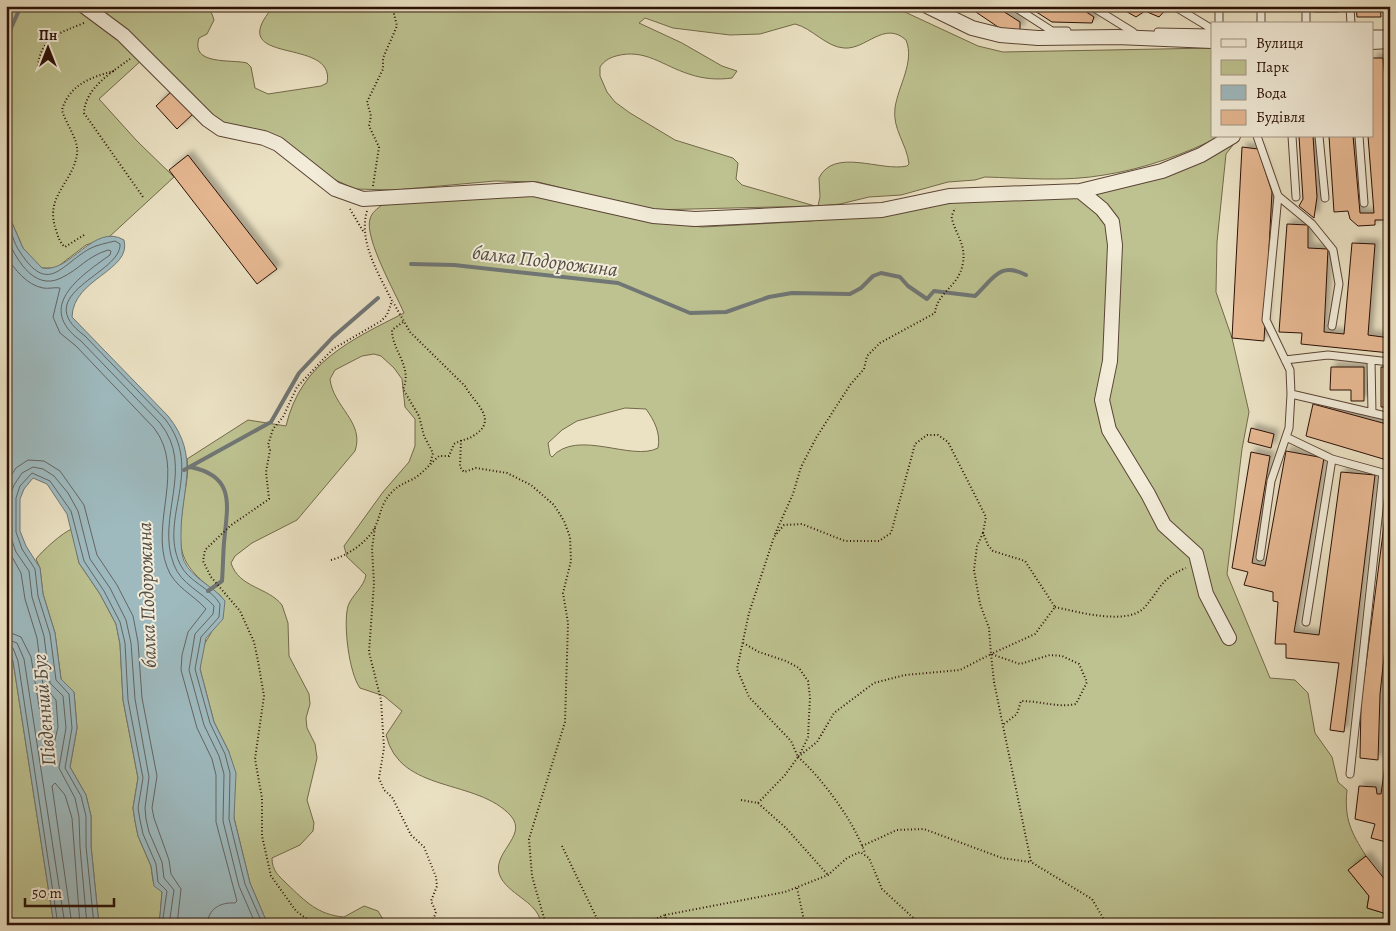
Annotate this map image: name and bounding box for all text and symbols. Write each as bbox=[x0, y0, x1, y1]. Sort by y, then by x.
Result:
north arrow bbox=[22, 22, 72, 72]
legend bbox=[1211, 22, 1374, 138]
text: Пн bbox=[39, 26, 57, 45]
text: Вулиця bbox=[1256, 33, 1303, 53]
text: Парк bbox=[1256, 57, 1289, 77]
text: Вода bbox=[1256, 83, 1287, 103]
text: Будівля bbox=[1256, 107, 1305, 127]
water label: балка Подорожина bbox=[471, 239, 619, 283]
water label: балка Подорожина bbox=[131, 521, 163, 669]
water label: Південний Буг bbox=[26, 653, 62, 767]
scale bar bbox=[25, 876, 114, 908]
text: 50 m bbox=[32, 883, 62, 903]

